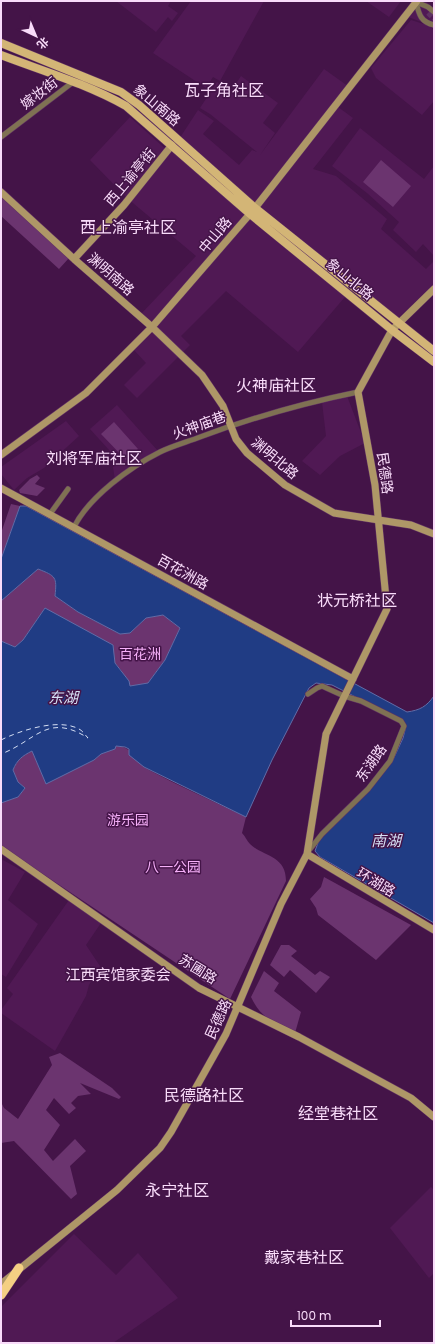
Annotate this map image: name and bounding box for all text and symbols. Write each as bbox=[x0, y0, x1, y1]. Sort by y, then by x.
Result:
north arrow bbox=[16, 16, 56, 56]
text: 北 bbox=[33, 34, 52, 53]
street label: 嫁妆街 bbox=[16, 72, 62, 114]
street label: 象山南路 bbox=[129, 79, 185, 131]
district label: 瓦子角社区 bbox=[184, 79, 264, 102]
street label: 西上谕亭街 bbox=[100, 144, 160, 210]
street label: 中山路 bbox=[194, 212, 236, 258]
district label: 西上渝亭社区 bbox=[80, 216, 176, 239]
street label: 渊明南路 bbox=[83, 248, 139, 300]
street label: 象山北路 bbox=[322, 254, 378, 304]
district label: 火神庙社区 bbox=[236, 374, 316, 397]
street label: 火神庙巷 bbox=[169, 406, 229, 444]
street label: 渊明北路 bbox=[247, 432, 303, 484]
district label: 刘将军庙社区 bbox=[46, 447, 142, 470]
street label: 民德路 bbox=[372, 451, 398, 495]
street label: 百花洲路 bbox=[154, 550, 212, 594]
district label: 状元桥社区 bbox=[317, 589, 397, 612]
park label: 百花洲 bbox=[119, 644, 161, 664]
water label: 东湖 bbox=[48, 687, 80, 708]
street label: 东湖路 bbox=[351, 740, 391, 786]
park label: 游乐园 bbox=[107, 810, 149, 830]
water label: 南湖 bbox=[371, 830, 403, 851]
park label: 八一公园 bbox=[145, 857, 201, 877]
street label: 环湖路 bbox=[353, 863, 399, 901]
street label: 苏圃路 bbox=[175, 949, 221, 989]
district label: 江西宾馆家委会 bbox=[65, 964, 171, 985]
street label: 民德路 bbox=[200, 996, 236, 1042]
district label: 民德路社区 bbox=[164, 1084, 244, 1107]
district label: 经堂巷社区 bbox=[298, 1102, 378, 1125]
district label: 永宁社区 bbox=[145, 1179, 209, 1202]
district label: 戴家巷社区 bbox=[264, 1246, 344, 1269]
scale bar bbox=[291, 1302, 380, 1328]
text: 100 m bbox=[297, 1307, 331, 1324]

